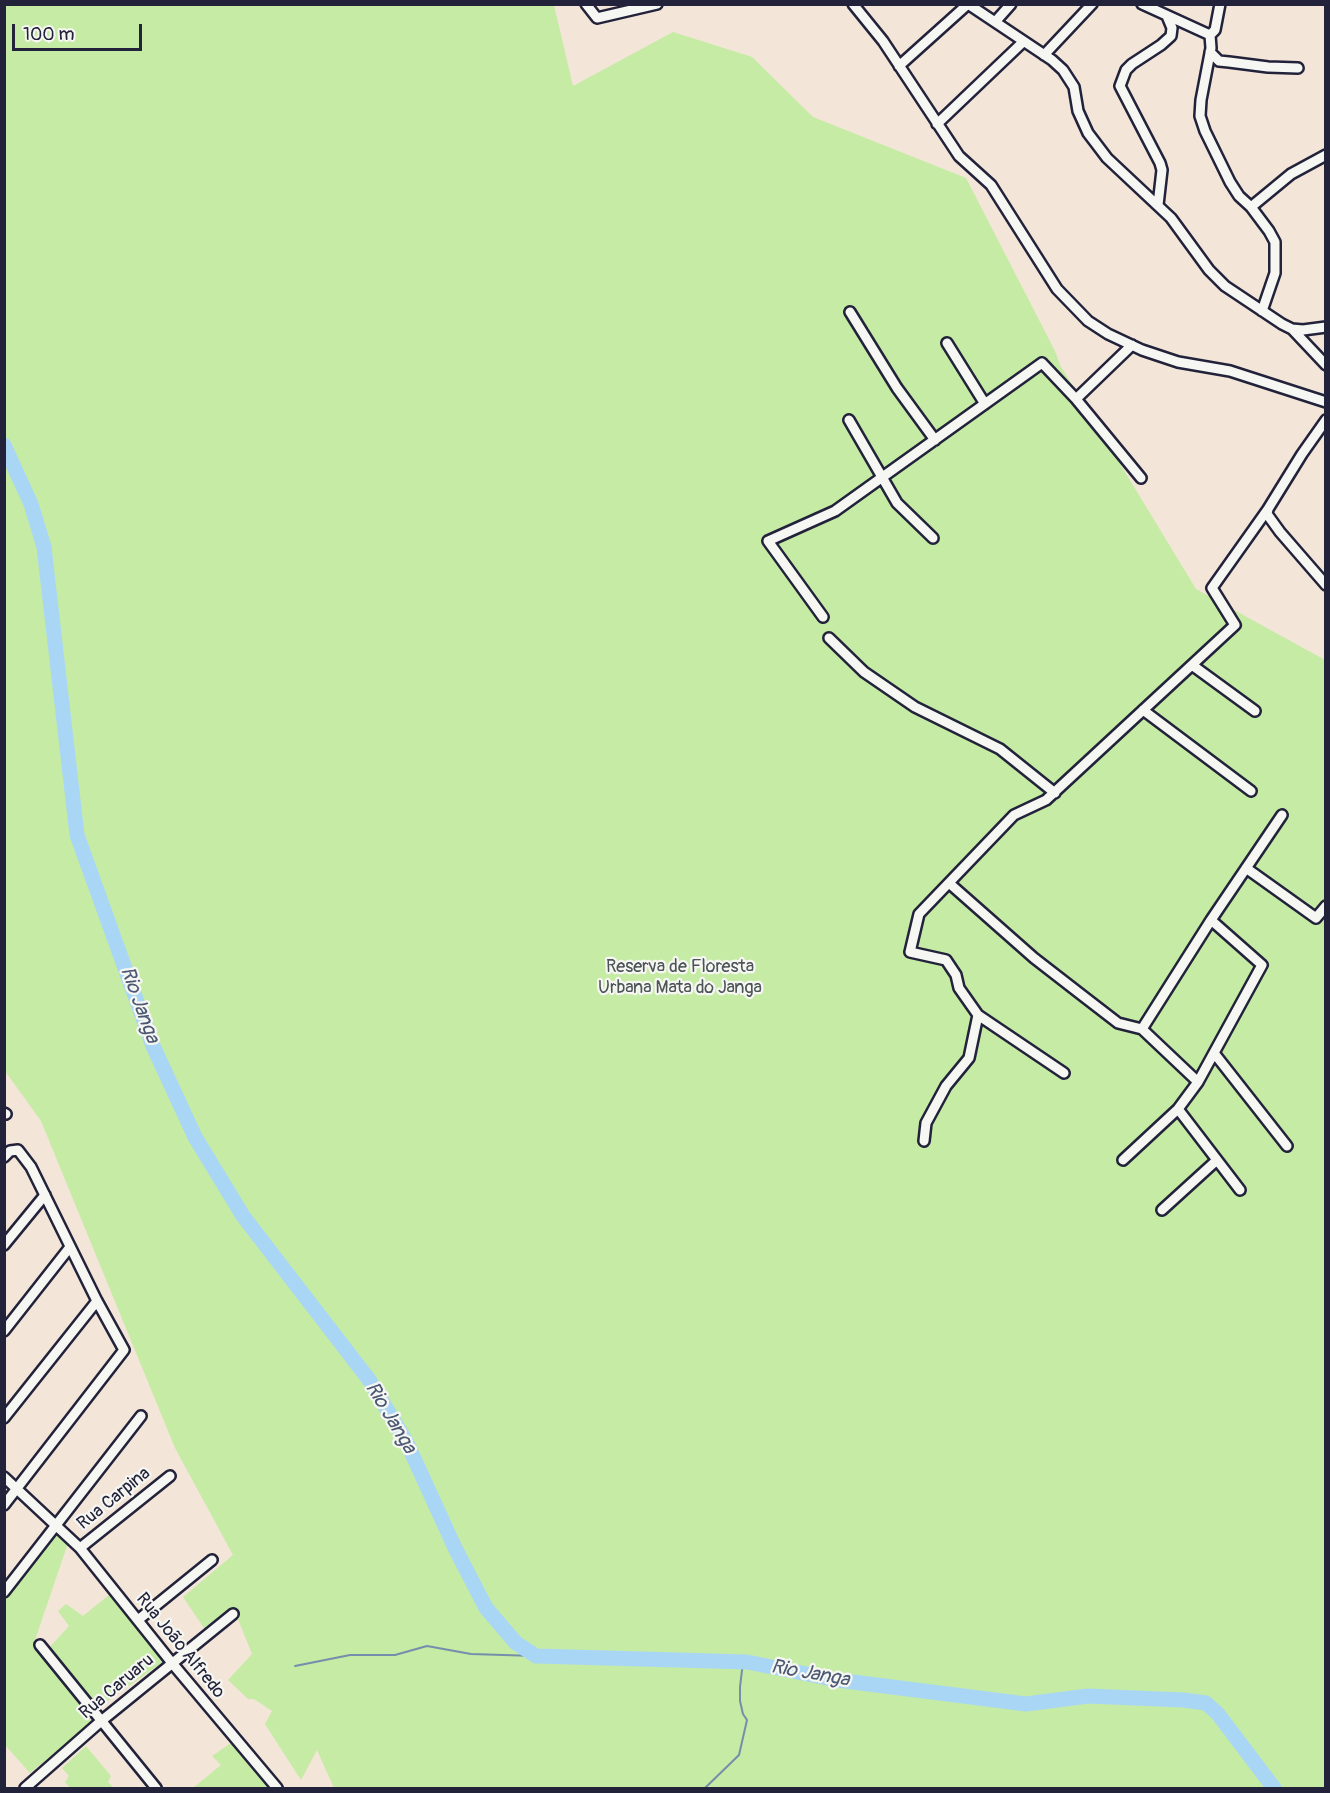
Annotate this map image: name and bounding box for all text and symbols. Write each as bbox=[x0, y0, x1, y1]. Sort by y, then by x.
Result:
scale bar bbox=[15, 12, 146, 50]
text: 100 m bbox=[23, 23, 75, 46]
park label: Reserva de Floresta Urbana Mata do Janga bbox=[598, 956, 762, 998]
water label: Rio Janga bbox=[114, 964, 164, 1046]
water label: Rio Janga bbox=[359, 1378, 421, 1458]
street label: Rua Carpina bbox=[73, 1463, 155, 1535]
street label: Rua João Alfredo bbox=[131, 1589, 229, 1703]
street label: Rua Caruaru bbox=[75, 1650, 159, 1724]
water label: Rio Janga bbox=[769, 1655, 851, 1693]

